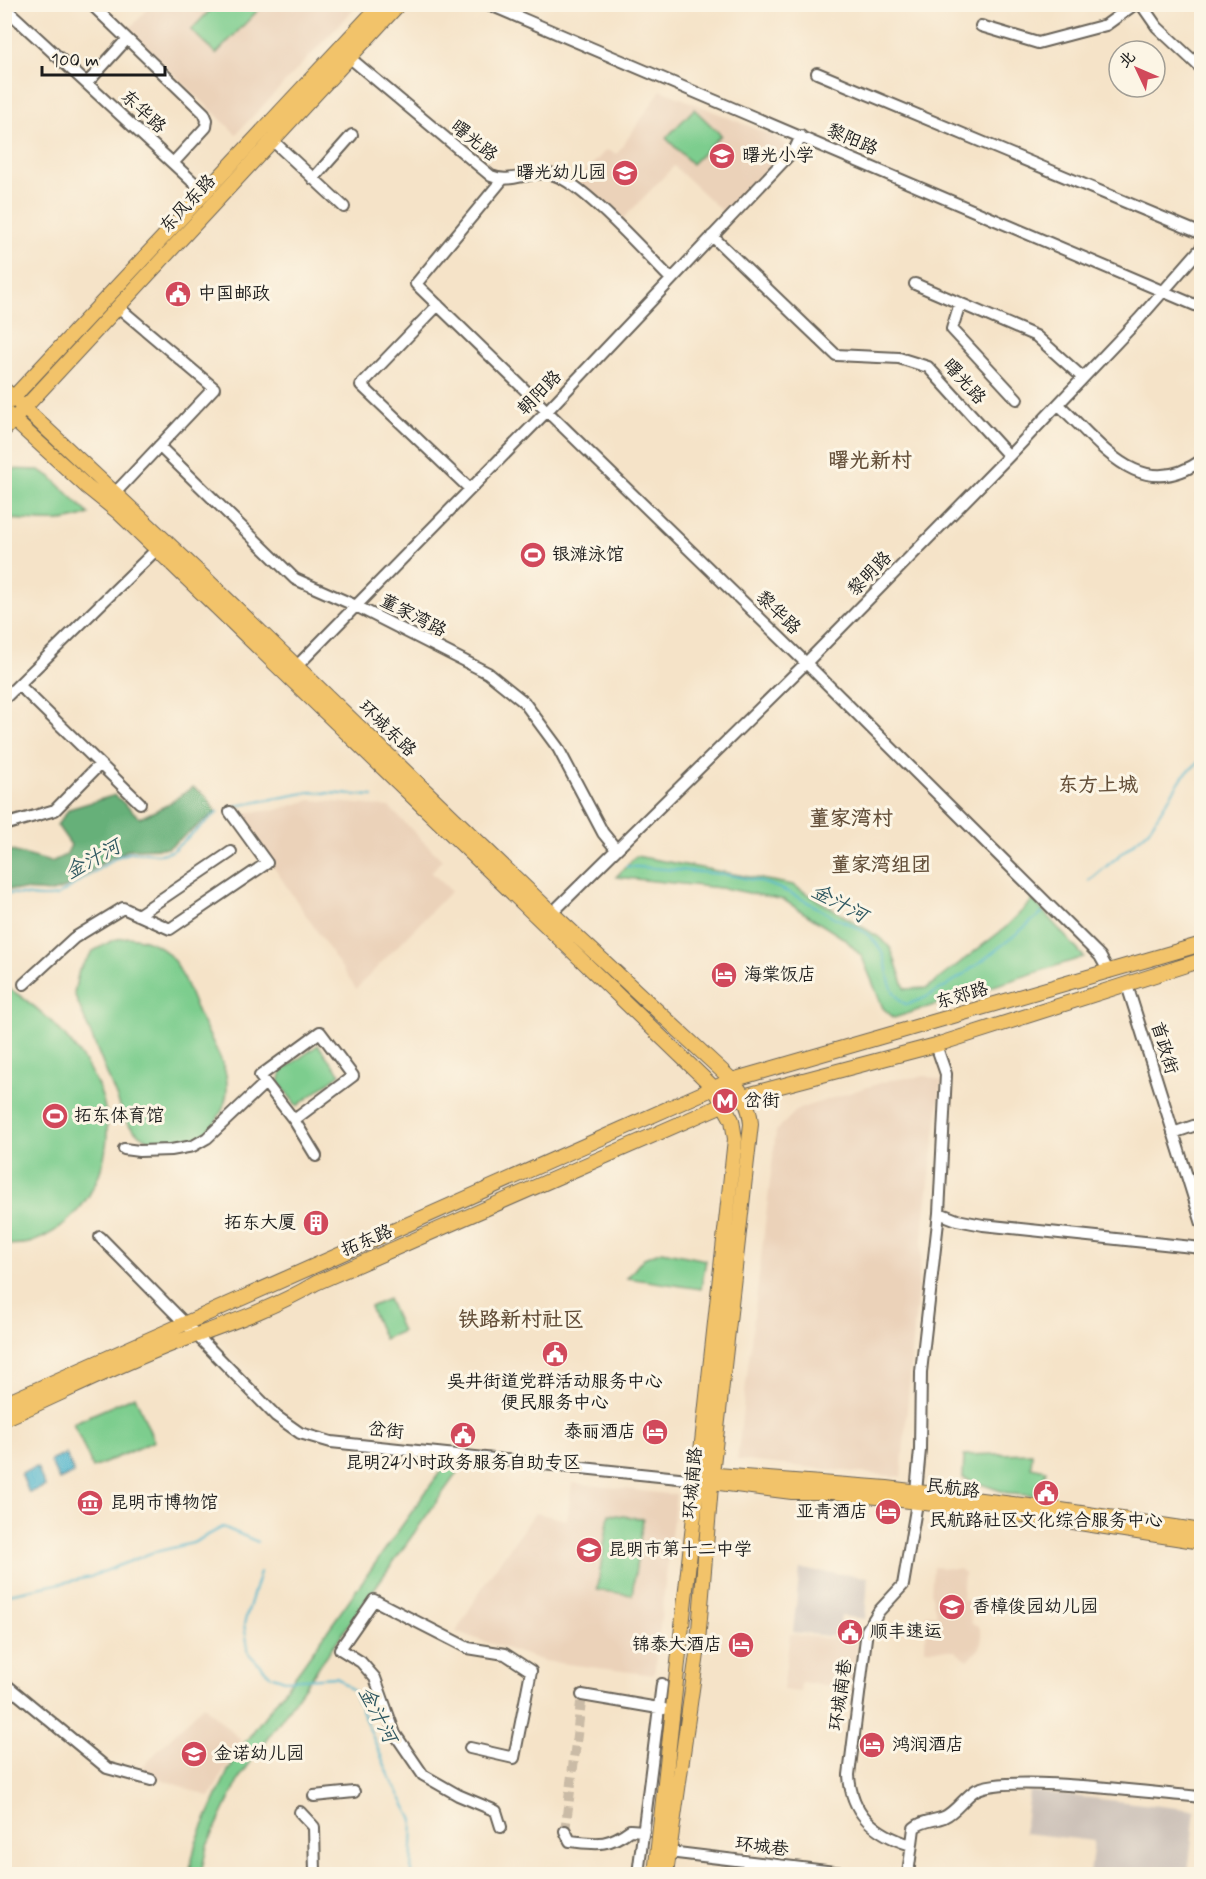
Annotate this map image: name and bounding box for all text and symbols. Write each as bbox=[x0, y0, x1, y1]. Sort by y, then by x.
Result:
scale bar bbox=[42, 39, 165, 77]
north arrow bbox=[1107, 39, 1167, 99]
text: 北 bbox=[1114, 47, 1140, 73]
text: 100 m bbox=[51, 49, 99, 73]
street label: 东华路 bbox=[115, 85, 171, 139]
street label: 曙光路 bbox=[445, 115, 503, 167]
street label: 黎阳路 bbox=[822, 118, 882, 162]
school or university icon: 曙光小学 bbox=[707, 141, 737, 171]
place label: 曙光小学 bbox=[742, 144, 814, 168]
school or university icon: 曙光幼儿园 bbox=[610, 158, 640, 188]
place label: 曙光幼儿园 bbox=[516, 161, 606, 185]
street label: 东风东路 bbox=[155, 169, 221, 239]
public building icon: 中国邮政 bbox=[163, 279, 193, 309]
place label: 中国邮政 bbox=[198, 282, 270, 306]
street label: 曙光路 bbox=[937, 354, 991, 410]
street label: 朝阳路 bbox=[513, 365, 567, 421]
district label: 曙光新村 bbox=[828, 447, 912, 475]
sports icon: 银滩泳馆 bbox=[518, 540, 548, 570]
place label: 银滩泳馆 bbox=[552, 543, 624, 567]
street label: 黎明路 bbox=[843, 546, 897, 602]
street label: 黎华路 bbox=[750, 586, 806, 640]
street label: 董家湾路 bbox=[375, 589, 451, 643]
street label: 环城东路 bbox=[353, 695, 421, 763]
district label: 东方上城 bbox=[1058, 772, 1138, 799]
district label: 董家湾村 bbox=[809, 805, 893, 833]
water label: 金汁河 bbox=[60, 832, 128, 886]
district label: 董家湾组团 bbox=[831, 852, 931, 879]
water label: 金汁河 bbox=[806, 878, 874, 931]
hotel icon: 海棠饭店 bbox=[709, 960, 739, 990]
place label: 海棠饭店 bbox=[744, 963, 816, 987]
street label: 东郊路 bbox=[933, 977, 991, 1015]
street label: 首政街 bbox=[1145, 1019, 1183, 1077]
metro station icon: 岔街 bbox=[710, 1086, 740, 1116]
place label: 岔街 bbox=[744, 1089, 780, 1113]
sports icon: 拓东体育馆 bbox=[40, 1101, 70, 1131]
place label: 拓东体育馆 bbox=[74, 1104, 164, 1128]
building icon: 拓东大厦 bbox=[301, 1208, 331, 1238]
place label: 拓东大厦 bbox=[224, 1211, 296, 1235]
street label: 拓东路 bbox=[337, 1219, 397, 1263]
district label: 铁路新村社区 bbox=[458, 1306, 584, 1334]
public building icon: 吴井街道党群活动服务中心 便民服务中心 bbox=[540, 1339, 570, 1369]
place label: 吴井街道党群活动服务中心 便民服务中心 bbox=[447, 1370, 663, 1415]
street label: 岔街 bbox=[367, 1417, 405, 1445]
hotel icon: 泰丽酒店 bbox=[640, 1417, 670, 1447]
public building icon: 昆明24小时政务服务自助专区 bbox=[448, 1420, 478, 1450]
place label: 泰丽酒店 bbox=[564, 1420, 636, 1444]
street label: 环城南路 bbox=[678, 1446, 708, 1520]
place label: 昆明24小时政务服务自助专区 bbox=[345, 1451, 581, 1475]
street label: 民航路 bbox=[925, 1474, 981, 1504]
public building icon: 民航路社区文化综合服务中心 bbox=[1031, 1478, 1061, 1508]
museum icon: 昆明市博物馆 bbox=[75, 1488, 105, 1518]
place label: 昆明市博物馆 bbox=[110, 1491, 218, 1515]
hotel icon: 亚青酒店 bbox=[873, 1497, 903, 1527]
place label: 亚青酒店 bbox=[796, 1500, 868, 1524]
place label: 民航路社区文化综合服务中心 bbox=[929, 1509, 1163, 1533]
school or university icon: 昆明市第十二中学 bbox=[574, 1535, 604, 1565]
place label: 昆明市第十二中学 bbox=[608, 1538, 752, 1562]
school or university icon: 香樟俊园幼儿园 bbox=[937, 1592, 967, 1622]
place label: 香樟俊园幼儿园 bbox=[972, 1595, 1098, 1619]
public building icon: 顺丰速运 bbox=[835, 1617, 865, 1647]
place label: 顺丰速运 bbox=[870, 1620, 942, 1644]
hotel icon: 锦泰大酒店 bbox=[726, 1630, 756, 1660]
place label: 锦泰大酒店 bbox=[632, 1633, 722, 1657]
street label: 环城南巷 bbox=[824, 1658, 858, 1732]
water label: 金汁河 bbox=[351, 1682, 404, 1751]
hotel icon: 鸿润酒店 bbox=[857, 1730, 887, 1760]
place label: 鸿润酒店 bbox=[892, 1733, 964, 1757]
school or university icon: 金诺幼儿园 bbox=[179, 1739, 209, 1769]
place label: 金诺幼儿园 bbox=[214, 1742, 304, 1766]
street label: 环城巷 bbox=[734, 1832, 790, 1862]

